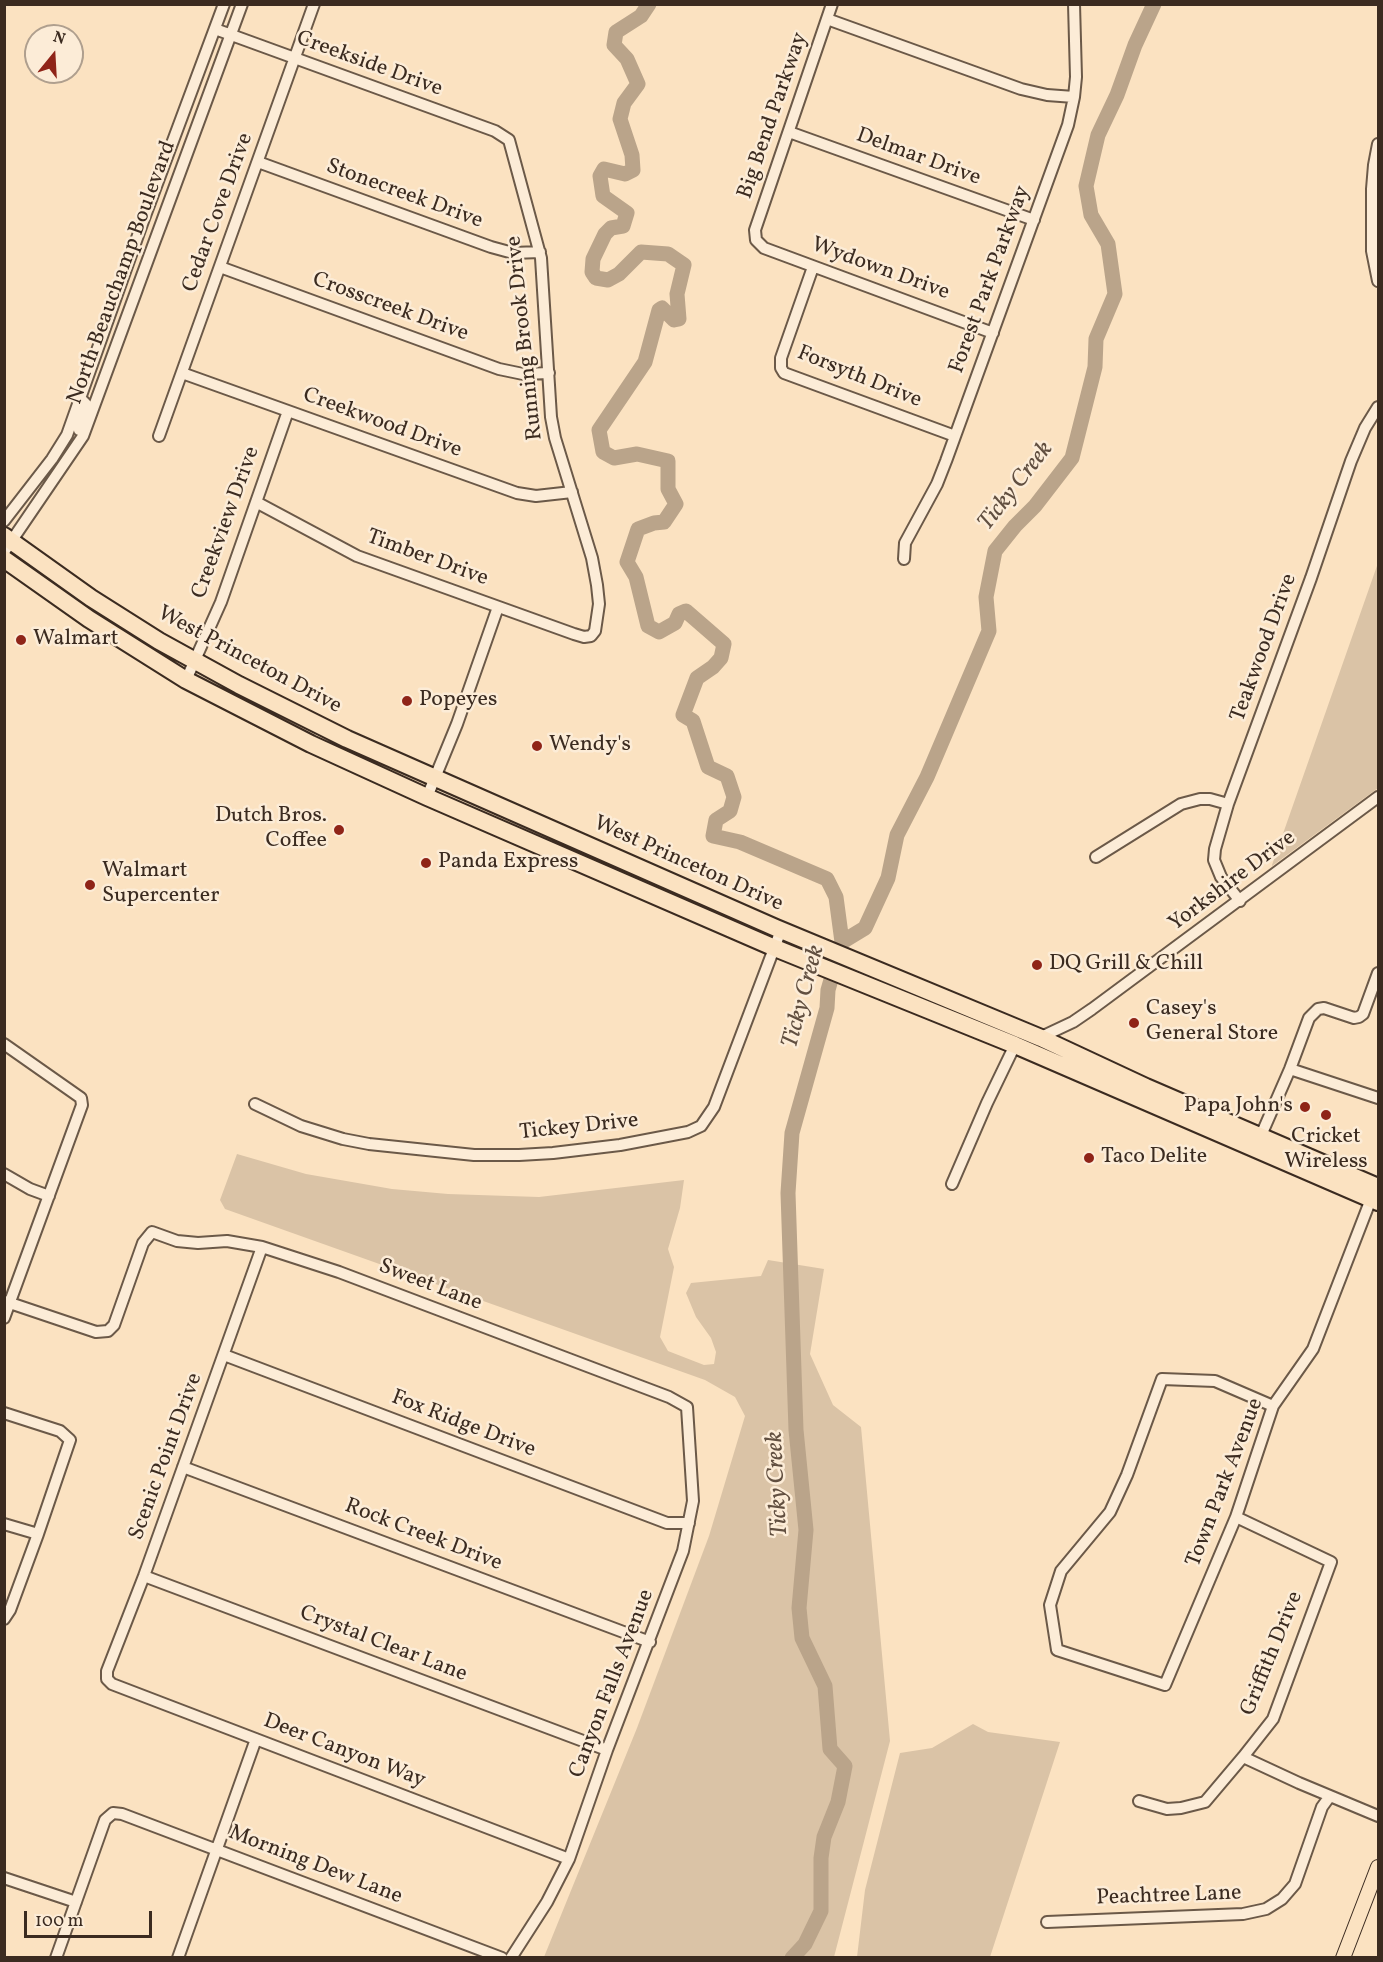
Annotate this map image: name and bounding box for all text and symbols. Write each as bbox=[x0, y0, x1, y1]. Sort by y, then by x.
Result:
north arrow bbox=[24, 24, 84, 84]
street label: Creekside Drive bbox=[292, 26, 446, 104]
text: N bbox=[50, 27, 68, 51]
street label: Big Bend Parkway bbox=[733, 29, 815, 203]
street label: Delmar Drive bbox=[852, 123, 984, 193]
street label: Cedar Cove Drive bbox=[178, 130, 260, 296]
street label: North Beauchamp Boulevard bbox=[63, 138, 183, 408]
street label: Stonecreek Drive bbox=[322, 154, 486, 236]
street label: Forest Park Parkway bbox=[945, 183, 1037, 377]
street label: Wydown Drive bbox=[807, 233, 953, 307]
street label: Running Brook Drive bbox=[502, 235, 550, 441]
street label: Crosscreek Drive bbox=[308, 268, 472, 348]
street label: Forsyth Drive bbox=[793, 341, 925, 415]
street label: Creekwood Drive bbox=[299, 383, 465, 465]
water label: Ticky Creek bbox=[973, 437, 1061, 537]
street label: Creekview Drive bbox=[187, 443, 267, 603]
street label: Timber Drive bbox=[363, 525, 491, 593]
street label: Teakwood Drive bbox=[1226, 570, 1304, 726]
street label: West Princeton Drive bbox=[152, 601, 346, 721]
place label: Walmart bbox=[33, 627, 118, 653]
marker: Walmart bbox=[14, 633, 28, 647]
place label: Popeyes bbox=[419, 688, 497, 714]
marker: Popeyes bbox=[400, 694, 414, 708]
place label: Wendy's bbox=[549, 733, 631, 759]
marker: Wendy's bbox=[530, 739, 544, 753]
place label: Dutch Bros. Coffee bbox=[215, 804, 327, 855]
street label: West Princeton Drive bbox=[589, 811, 787, 919]
marker: Dutch Bros. Coffee bbox=[332, 823, 346, 837]
street label: Yorkshire Drive bbox=[1164, 826, 1302, 938]
place label: Panda Express bbox=[438, 850, 578, 876]
marker: Panda Express bbox=[419, 856, 433, 870]
place label: Walmart Supercenter bbox=[102, 859, 219, 910]
marker: Walmart Supercenter bbox=[83, 878, 97, 892]
water label: Ticky Creek bbox=[777, 942, 833, 1052]
place label: DQ Grill & Chill bbox=[1049, 952, 1203, 978]
marker: DQ Grill & Chill bbox=[1030, 958, 1044, 972]
place label: Casey's General Store bbox=[1146, 997, 1278, 1048]
marker: Casey's General Store bbox=[1127, 1016, 1141, 1030]
place label: Papa John's bbox=[1184, 1094, 1293, 1120]
marker: Papa John's bbox=[1298, 1100, 1312, 1114]
marker: Cricket Wireless bbox=[1319, 1108, 1333, 1122]
street label: Tickey Drive bbox=[518, 1109, 640, 1147]
place label: Cricket Wireless bbox=[1284, 1125, 1368, 1176]
place label: Taco Delite bbox=[1101, 1145, 1207, 1171]
marker: Taco Delite bbox=[1082, 1151, 1096, 1165]
street label: Sweet Lane bbox=[374, 1254, 486, 1318]
street label: Scenic Point Drive bbox=[124, 1370, 210, 1544]
street label: Fox Ridge Drive bbox=[387, 1385, 539, 1465]
street label: Town Park Avenue bbox=[1182, 1395, 1270, 1571]
water label: Ticky Creek bbox=[762, 1431, 796, 1537]
street label: Rock Creek Drive bbox=[341, 1494, 505, 1578]
street label: Canyon Falls Avenue bbox=[565, 1586, 661, 1782]
street label: Griffith Drive bbox=[1236, 1588, 1310, 1720]
street label: Crystal Clear Lane bbox=[295, 1601, 471, 1689]
street label: Deer Canyon Way bbox=[259, 1709, 429, 1795]
street label: Morning Dew Lane bbox=[224, 1821, 406, 1911]
street label: Peachtree Lane bbox=[1096, 1881, 1242, 1913]
scale bar bbox=[27, 1899, 154, 1937]
text: 100 m bbox=[35, 1909, 84, 1934]

